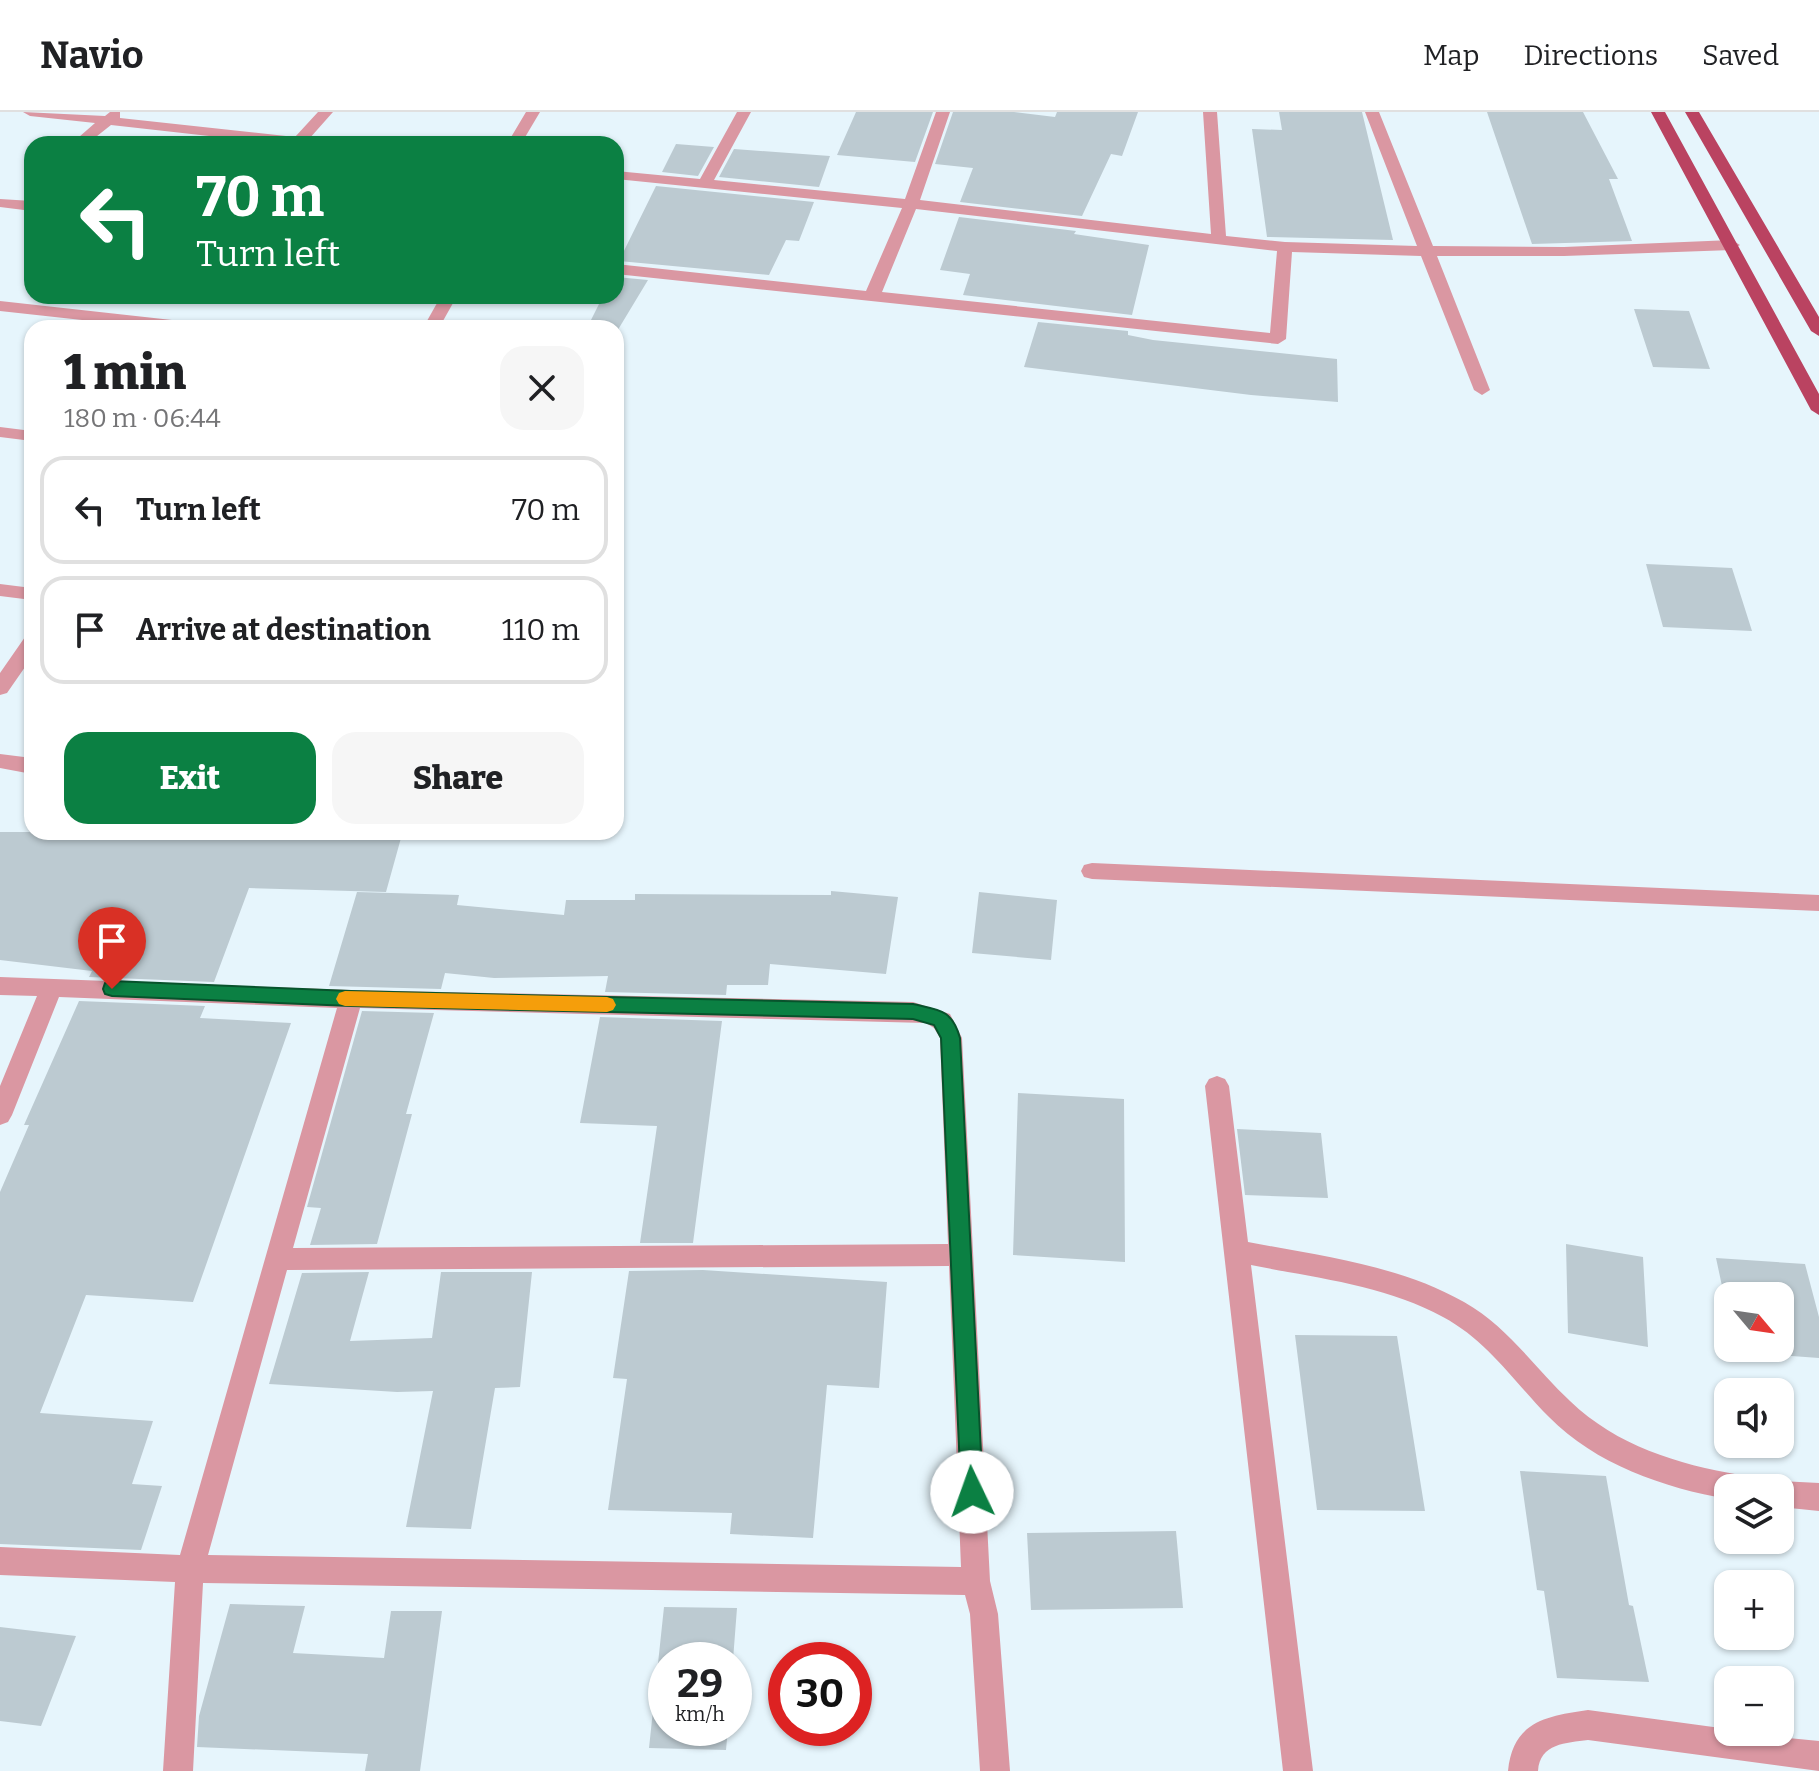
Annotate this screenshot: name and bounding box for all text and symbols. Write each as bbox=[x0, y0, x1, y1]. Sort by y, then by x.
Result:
text: Navio bbox=[40, 32, 144, 78]
text: Map bbox=[1423, 39, 1479, 72]
text: Directions bbox=[1523, 39, 1658, 72]
text: Saved bbox=[1702, 39, 1779, 72]
text: 70 m bbox=[196, 164, 324, 231]
icon: left bbox=[64, 168, 168, 272]
text: Turn left bbox=[196, 232, 340, 276]
text: 1 min bbox=[64, 344, 186, 402]
button: close bbox=[500, 346, 584, 430]
text: 180 m · 06:44 bbox=[64, 403, 221, 434]
icon: left bbox=[68, 488, 112, 532]
text: Turn left bbox=[136, 492, 261, 528]
text: 70 m bbox=[512, 492, 580, 528]
icon: arrive bbox=[68, 608, 112, 652]
text: Arrive at destination bbox=[136, 612, 431, 648]
text: 110 m bbox=[502, 612, 580, 648]
button: Exit bbox=[64, 732, 316, 824]
button: Share bbox=[332, 732, 584, 824]
pin bbox=[78, 907, 146, 989]
icon: arrive bbox=[90, 919, 134, 963]
north arrow bbox=[1714, 1282, 1794, 1362]
map controls bbox=[1714, 1282, 1794, 1746]
button: sound bbox=[1714, 1378, 1794, 1458]
position arrow bbox=[930, 1450, 1014, 1534]
button: layers bbox=[1714, 1474, 1794, 1554]
button: + bbox=[1714, 1570, 1794, 1650]
speed limit sign: 30 bbox=[768, 1642, 872, 1746]
text: 29 bbox=[677, 1660, 723, 1708]
button: − bbox=[1714, 1666, 1794, 1746]
text: km/h bbox=[675, 1702, 725, 1726]

